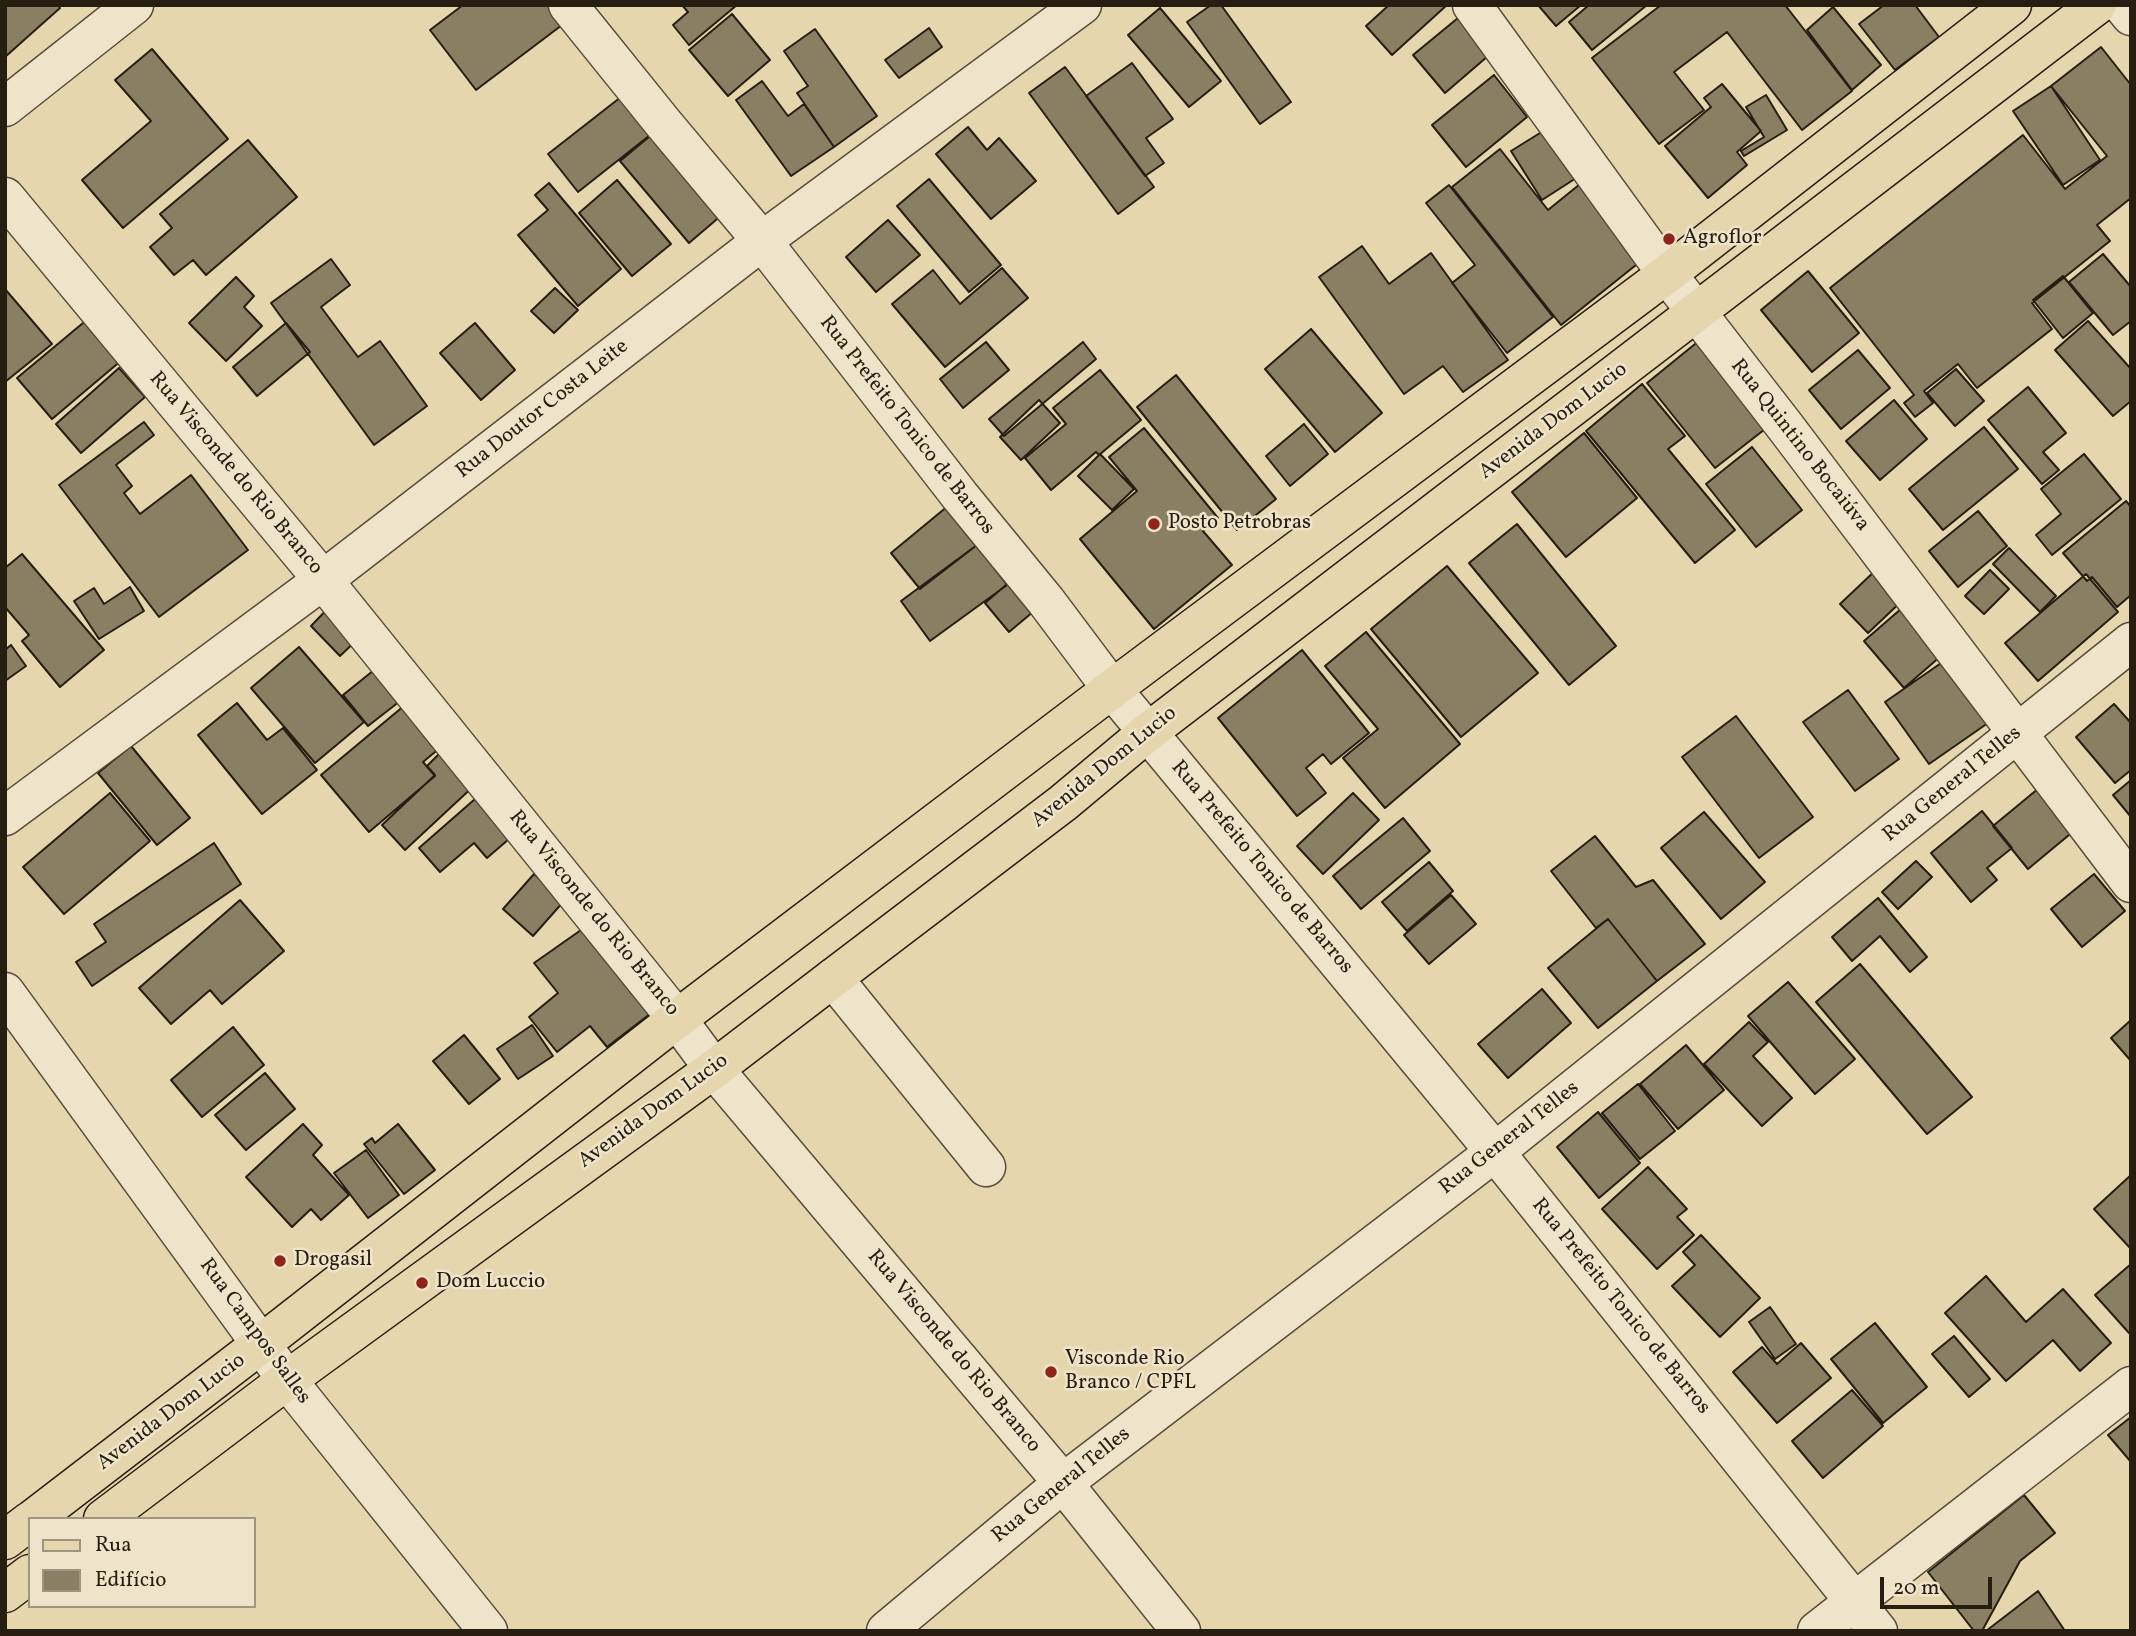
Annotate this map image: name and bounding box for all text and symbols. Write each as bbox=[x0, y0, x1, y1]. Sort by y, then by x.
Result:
place label: Agroflor bbox=[1683, 226, 1762, 252]
marker: Agroflor bbox=[1661, 231, 1677, 247]
street label: Rua Prefeito Tonico de Barros bbox=[813, 312, 999, 540]
street label: Rua Doutor Costa Leite bbox=[452, 335, 634, 485]
street label: Rua Quintino Bocaiúva bbox=[1724, 355, 1874, 537]
street label: Avenida Dom Lucio bbox=[1475, 358, 1633, 486]
street label: Rua Visconde do Rio Branco bbox=[143, 367, 327, 581]
place label: Posto Petrobras bbox=[1168, 511, 1311, 537]
marker: Posto Petrobras bbox=[1146, 516, 1162, 532]
street label: Avenida Dom Lucio bbox=[1027, 702, 1183, 834]
street label: Rua General Telles bbox=[1879, 722, 2027, 848]
street label: Rua Prefeito Tonico de Barros bbox=[1164, 756, 1358, 980]
street label: Rua Visconde do Rio Branco bbox=[502, 806, 684, 1022]
street label: Avenida Dom Lucio bbox=[574, 1049, 734, 1175]
street label: Rua General Telles bbox=[1435, 1077, 1585, 1201]
street label: Rua Prefeito Tonico de Barros bbox=[1525, 1194, 1715, 1420]
street label: Rua Visconde do Rio Branco bbox=[861, 1245, 1045, 1459]
place label: Drogasil bbox=[294, 1248, 372, 1274]
marker: Drogasil bbox=[272, 1253, 288, 1269]
street label: Rua Campos Salles bbox=[193, 1254, 315, 1410]
place label: Dom Luccio bbox=[436, 1270, 545, 1296]
marker: Dom Luccio bbox=[414, 1275, 430, 1291]
place label: Visconde Rio Branco / CPFL bbox=[1065, 1347, 1196, 1397]
street label: Avenida Dom Lucio bbox=[93, 1349, 251, 1477]
marker: Visconde Rio Branco / CPFL bbox=[1043, 1364, 1059, 1380]
street label: Rua General Telles bbox=[988, 1423, 1136, 1549]
legend bbox=[28, 1517, 256, 1608]
text: Rua bbox=[95, 1531, 132, 1560]
scale bar bbox=[1884, 1562, 1996, 1606]
text: Edifício bbox=[95, 1566, 167, 1595]
text: 20 m bbox=[1893, 1574, 1939, 1603]

